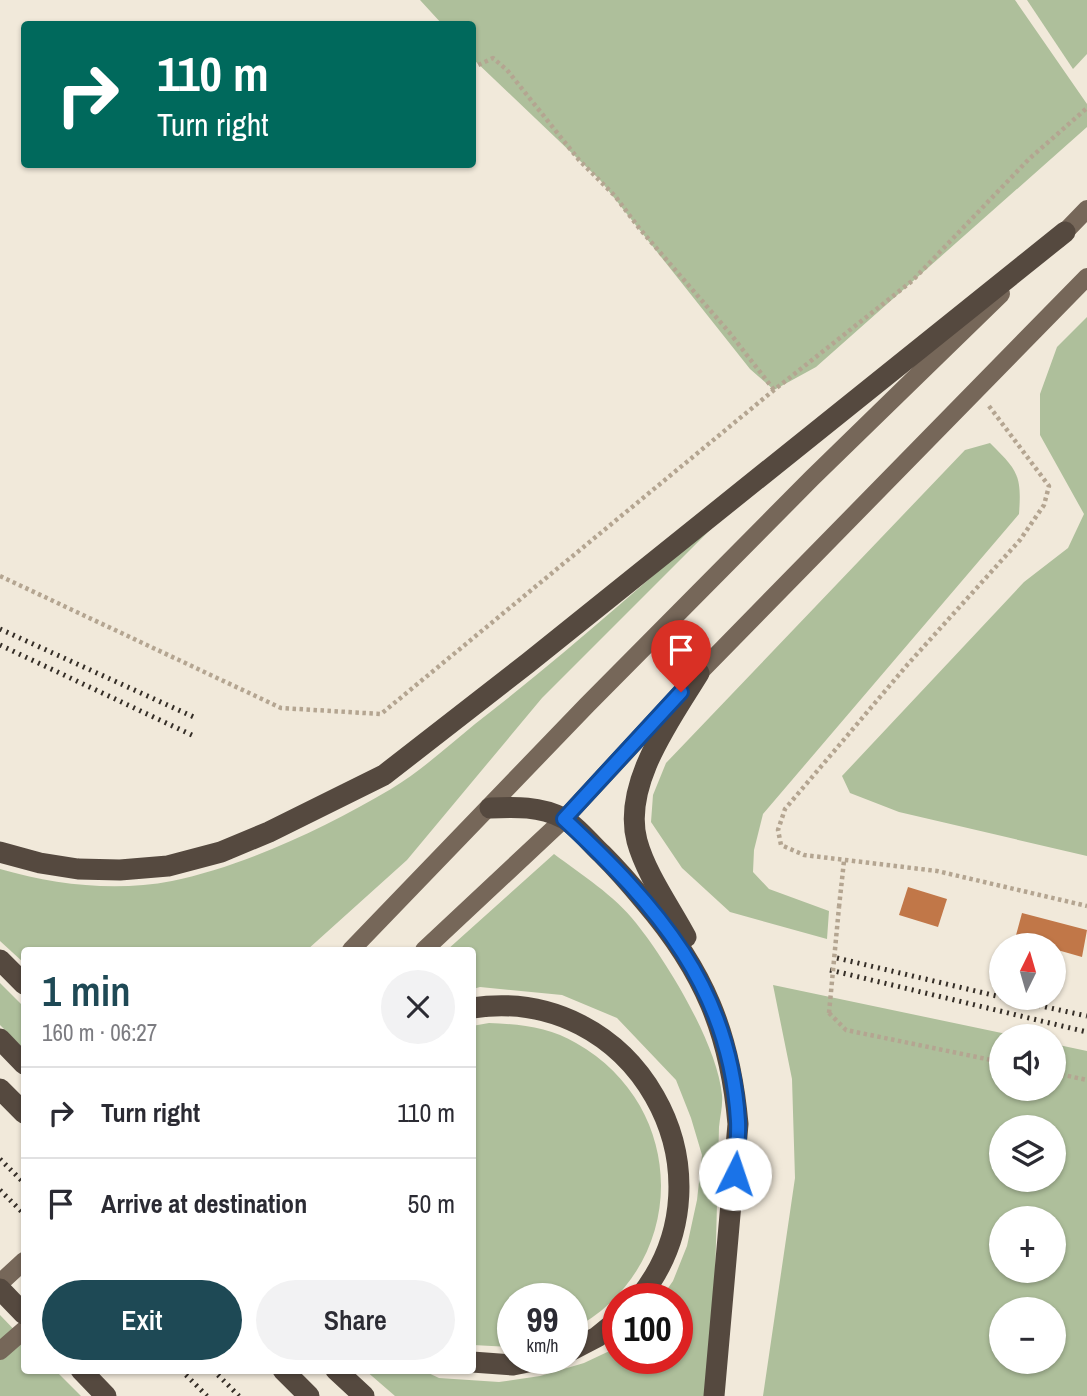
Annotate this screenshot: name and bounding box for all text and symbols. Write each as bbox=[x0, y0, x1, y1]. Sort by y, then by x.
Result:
text: 110 m bbox=[157, 40, 269, 106]
icon: right bbox=[42, 49, 133, 140]
text: Turn right bbox=[157, 103, 269, 146]
pin bbox=[651, 620, 711, 692]
icon: arrive bbox=[662, 631, 700, 669]
north arrow bbox=[989, 933, 1066, 1010]
map controls bbox=[989, 933, 1066, 1374]
text: 1 min bbox=[42, 963, 131, 1019]
button: close bbox=[381, 970, 455, 1044]
text: 160 m · 06:27 bbox=[42, 1017, 157, 1048]
button: sound bbox=[989, 1024, 1066, 1101]
icon: right bbox=[42, 1094, 80, 1132]
text: Turn right bbox=[101, 1095, 200, 1130]
text: 110 m bbox=[397, 1095, 455, 1130]
button: layers bbox=[989, 1115, 1066, 1192]
position arrow bbox=[698, 1137, 772, 1211]
icon: arrive bbox=[42, 1185, 80, 1223]
text: Arrive at destination bbox=[101, 1186, 307, 1221]
text: 50 m bbox=[408, 1186, 455, 1221]
button: + bbox=[989, 1206, 1066, 1283]
button: Exit bbox=[42, 1280, 242, 1360]
button: Share bbox=[256, 1280, 455, 1360]
speed limit sign: 100 bbox=[602, 1283, 693, 1374]
text: 99 bbox=[527, 1296, 558, 1343]
button: − bbox=[989, 1297, 1066, 1374]
text: km/h bbox=[527, 1333, 559, 1358]

